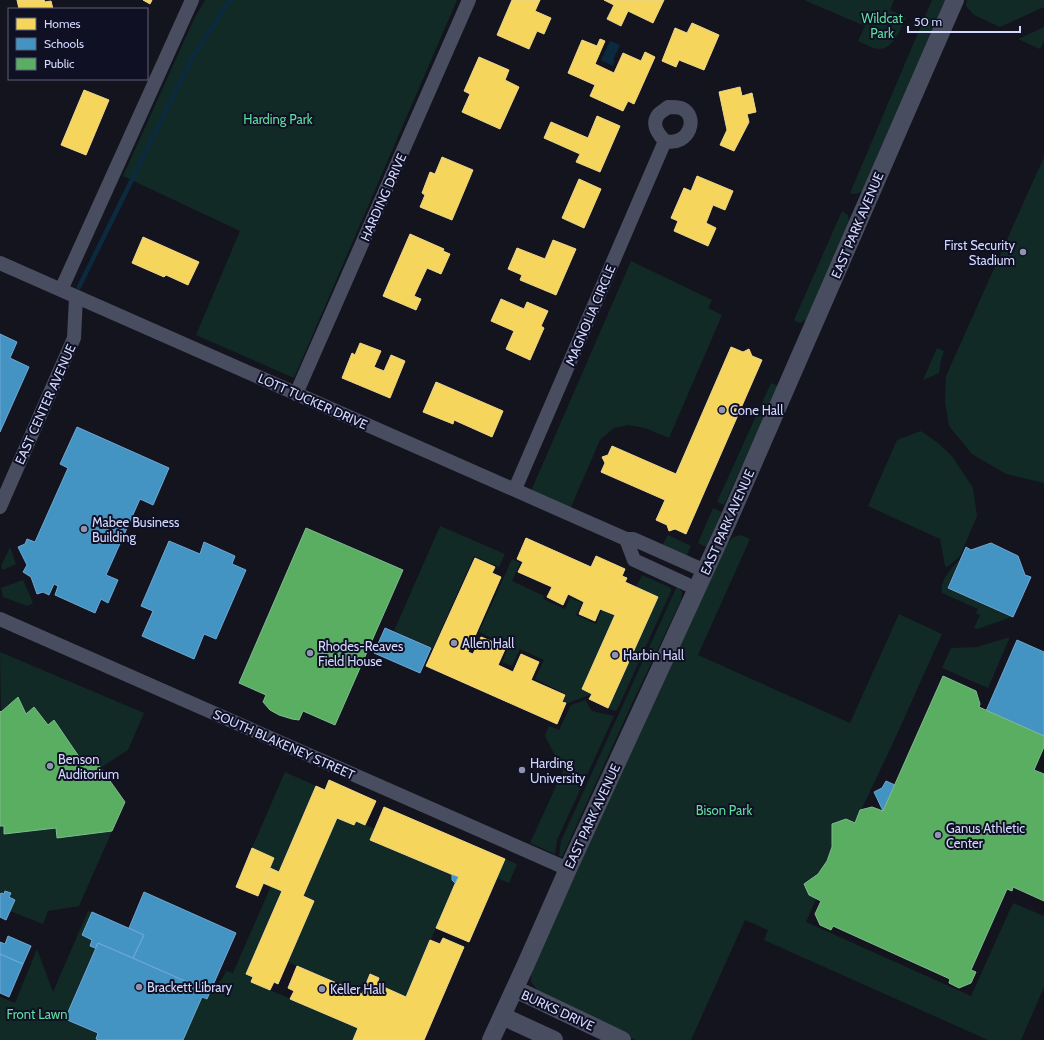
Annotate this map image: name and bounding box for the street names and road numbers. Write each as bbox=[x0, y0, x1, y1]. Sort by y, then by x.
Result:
street label: HARDING DRIVE bbox=[357, 151, 409, 243]
street label: EAST PARK AVENUE bbox=[827, 169, 887, 281]
street label: MAGNOLIA CIRCLE bbox=[562, 262, 618, 368]
street label: EAST CENTER AVENUE bbox=[11, 341, 79, 467]
street label: LOTT TUCKER DRIVE bbox=[256, 370, 370, 432]
street label: EAST PARK AVENUE bbox=[697, 467, 757, 577]
street label: SOUTH BLAKENEY STREET bbox=[211, 706, 357, 782]
street label: EAST PARK AVENUE bbox=[561, 761, 623, 871]
street label: BURKS DRIVE bbox=[519, 986, 597, 1034]

